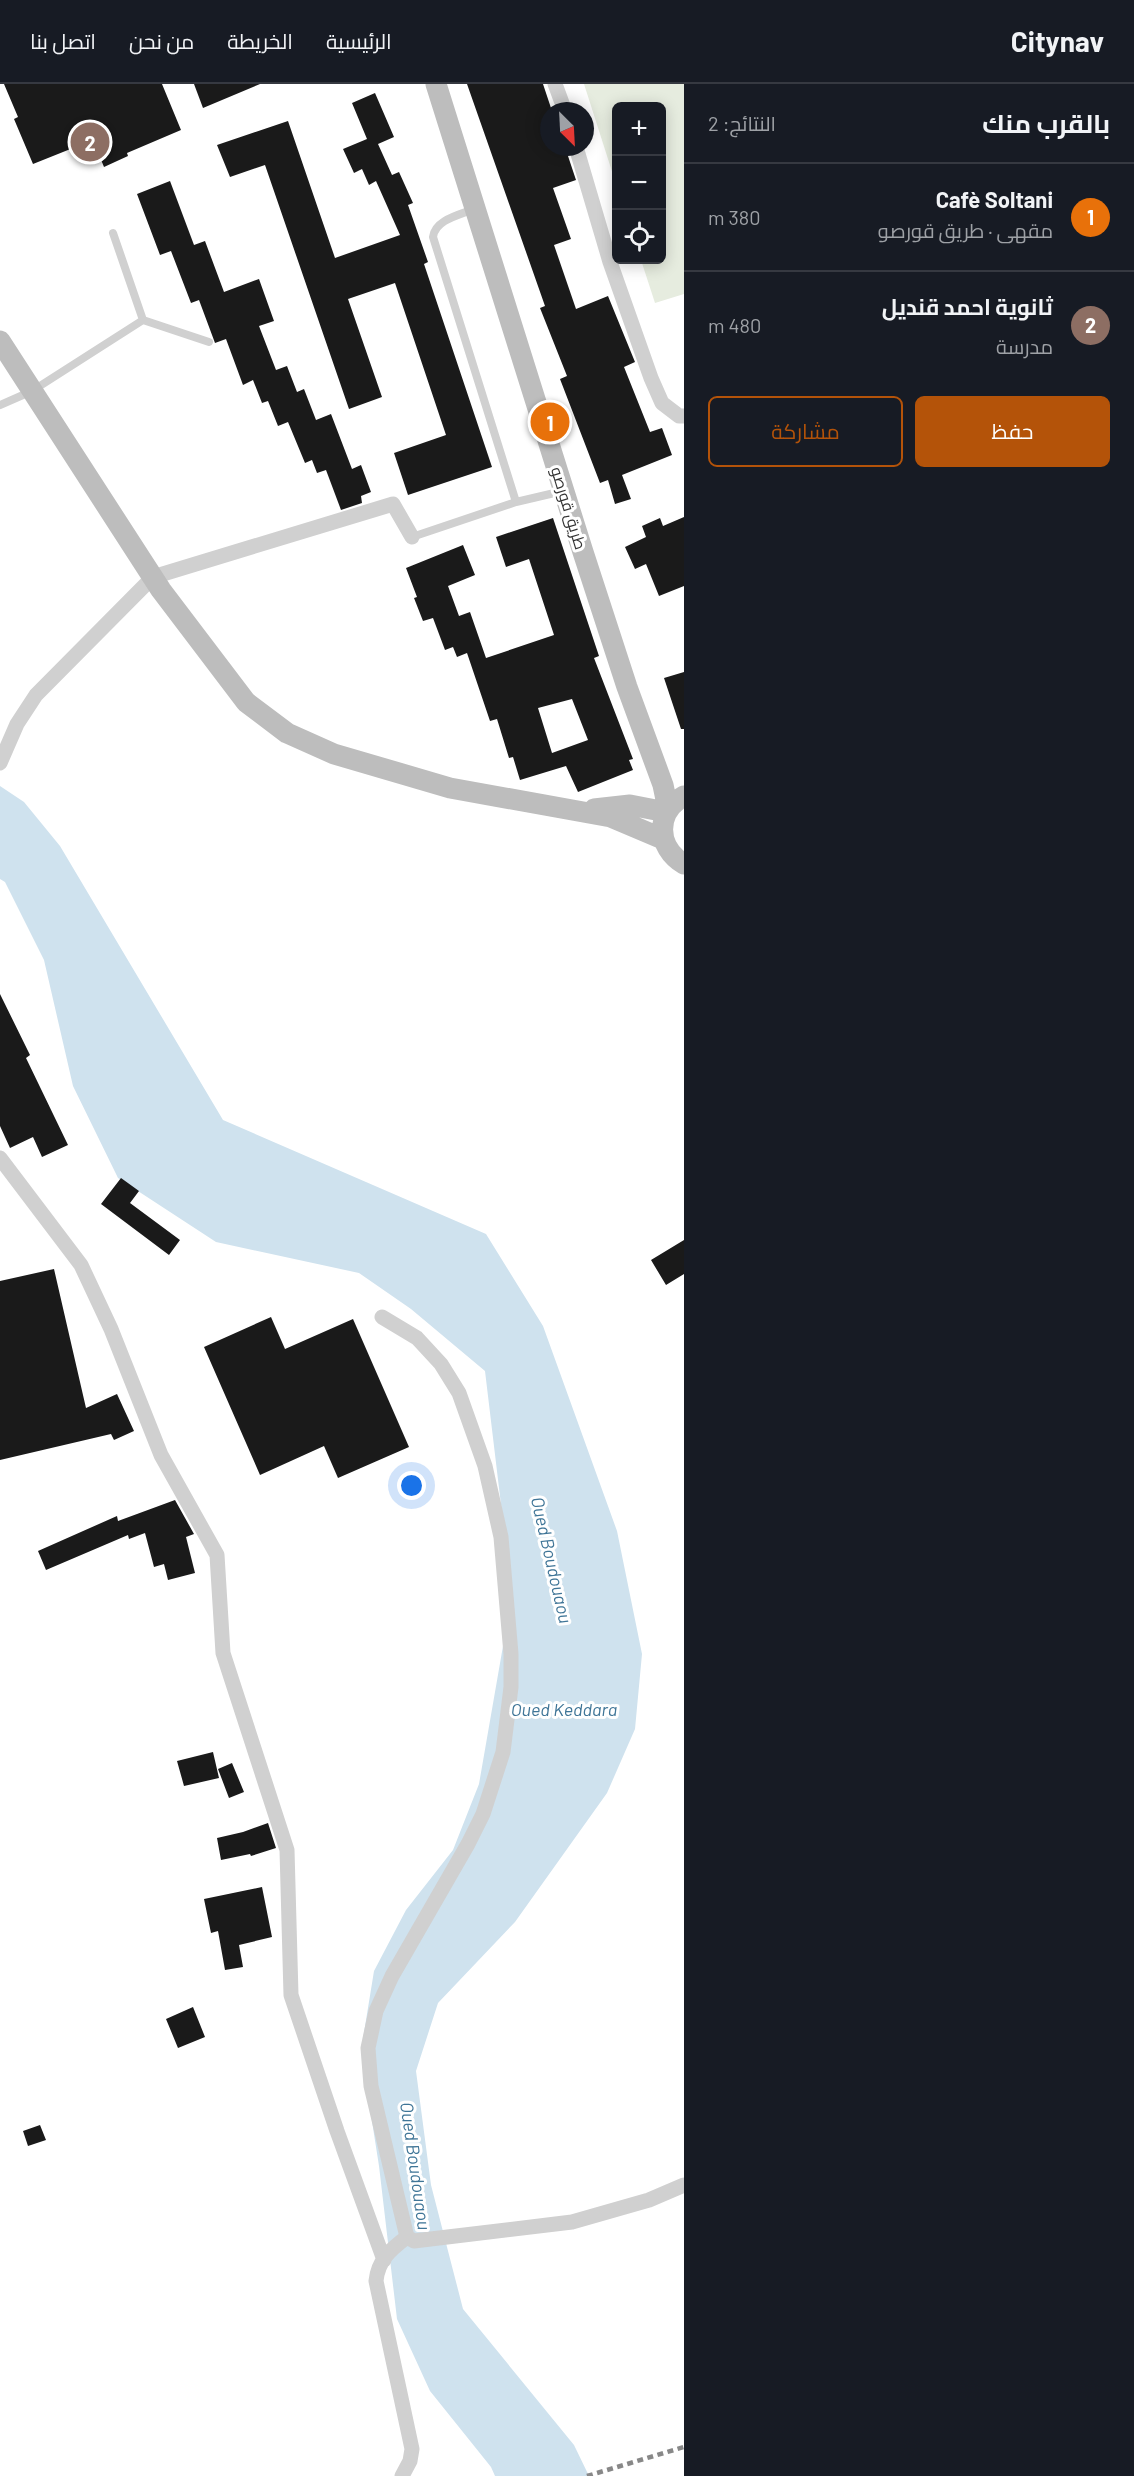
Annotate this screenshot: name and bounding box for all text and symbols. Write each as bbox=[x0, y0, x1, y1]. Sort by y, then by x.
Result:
text: Citynav bbox=[1011, 24, 1104, 58]
text: اتصل بنا bbox=[30, 28, 96, 53]
text: من نحن bbox=[129, 28, 194, 53]
text: الخريطة bbox=[227, 28, 293, 53]
text: الرئيسية bbox=[326, 28, 392, 53]
north arrow bbox=[540, 102, 594, 156]
map controls bbox=[612, 102, 666, 264]
button: + bbox=[612, 102, 666, 156]
text: بالقرب منك bbox=[982, 107, 1110, 138]
text: النتائج: 2 bbox=[708, 111, 776, 135]
pin: 2 bbox=[70, 120, 110, 164]
button: − bbox=[612, 156, 666, 210]
text: Cafè Soltani bbox=[936, 186, 1053, 212]
text: 380 m bbox=[708, 205, 761, 229]
text: 1 bbox=[1087, 205, 1094, 229]
button: locate bbox=[612, 210, 666, 264]
text: مقهى · طريق قورصو bbox=[878, 218, 1053, 242]
text: ثانوية احمد قنديل bbox=[882, 293, 1053, 319]
text: 480 m bbox=[708, 313, 761, 337]
text: 2 bbox=[1085, 313, 1096, 337]
text: مدرسة bbox=[996, 334, 1053, 358]
button: مشاركة bbox=[708, 396, 903, 467]
button: حفظ bbox=[915, 396, 1110, 467]
pin: 1 bbox=[530, 400, 570, 444]
street label: طريق قورصو bbox=[546, 464, 591, 552]
your location bbox=[397, 1471, 426, 1500]
water label: Oued Boudouaou bbox=[527, 1494, 577, 1625]
water label: Oued Keddara bbox=[511, 1698, 617, 1720]
water label: Oued Boudouaou bbox=[396, 2100, 436, 2231]

